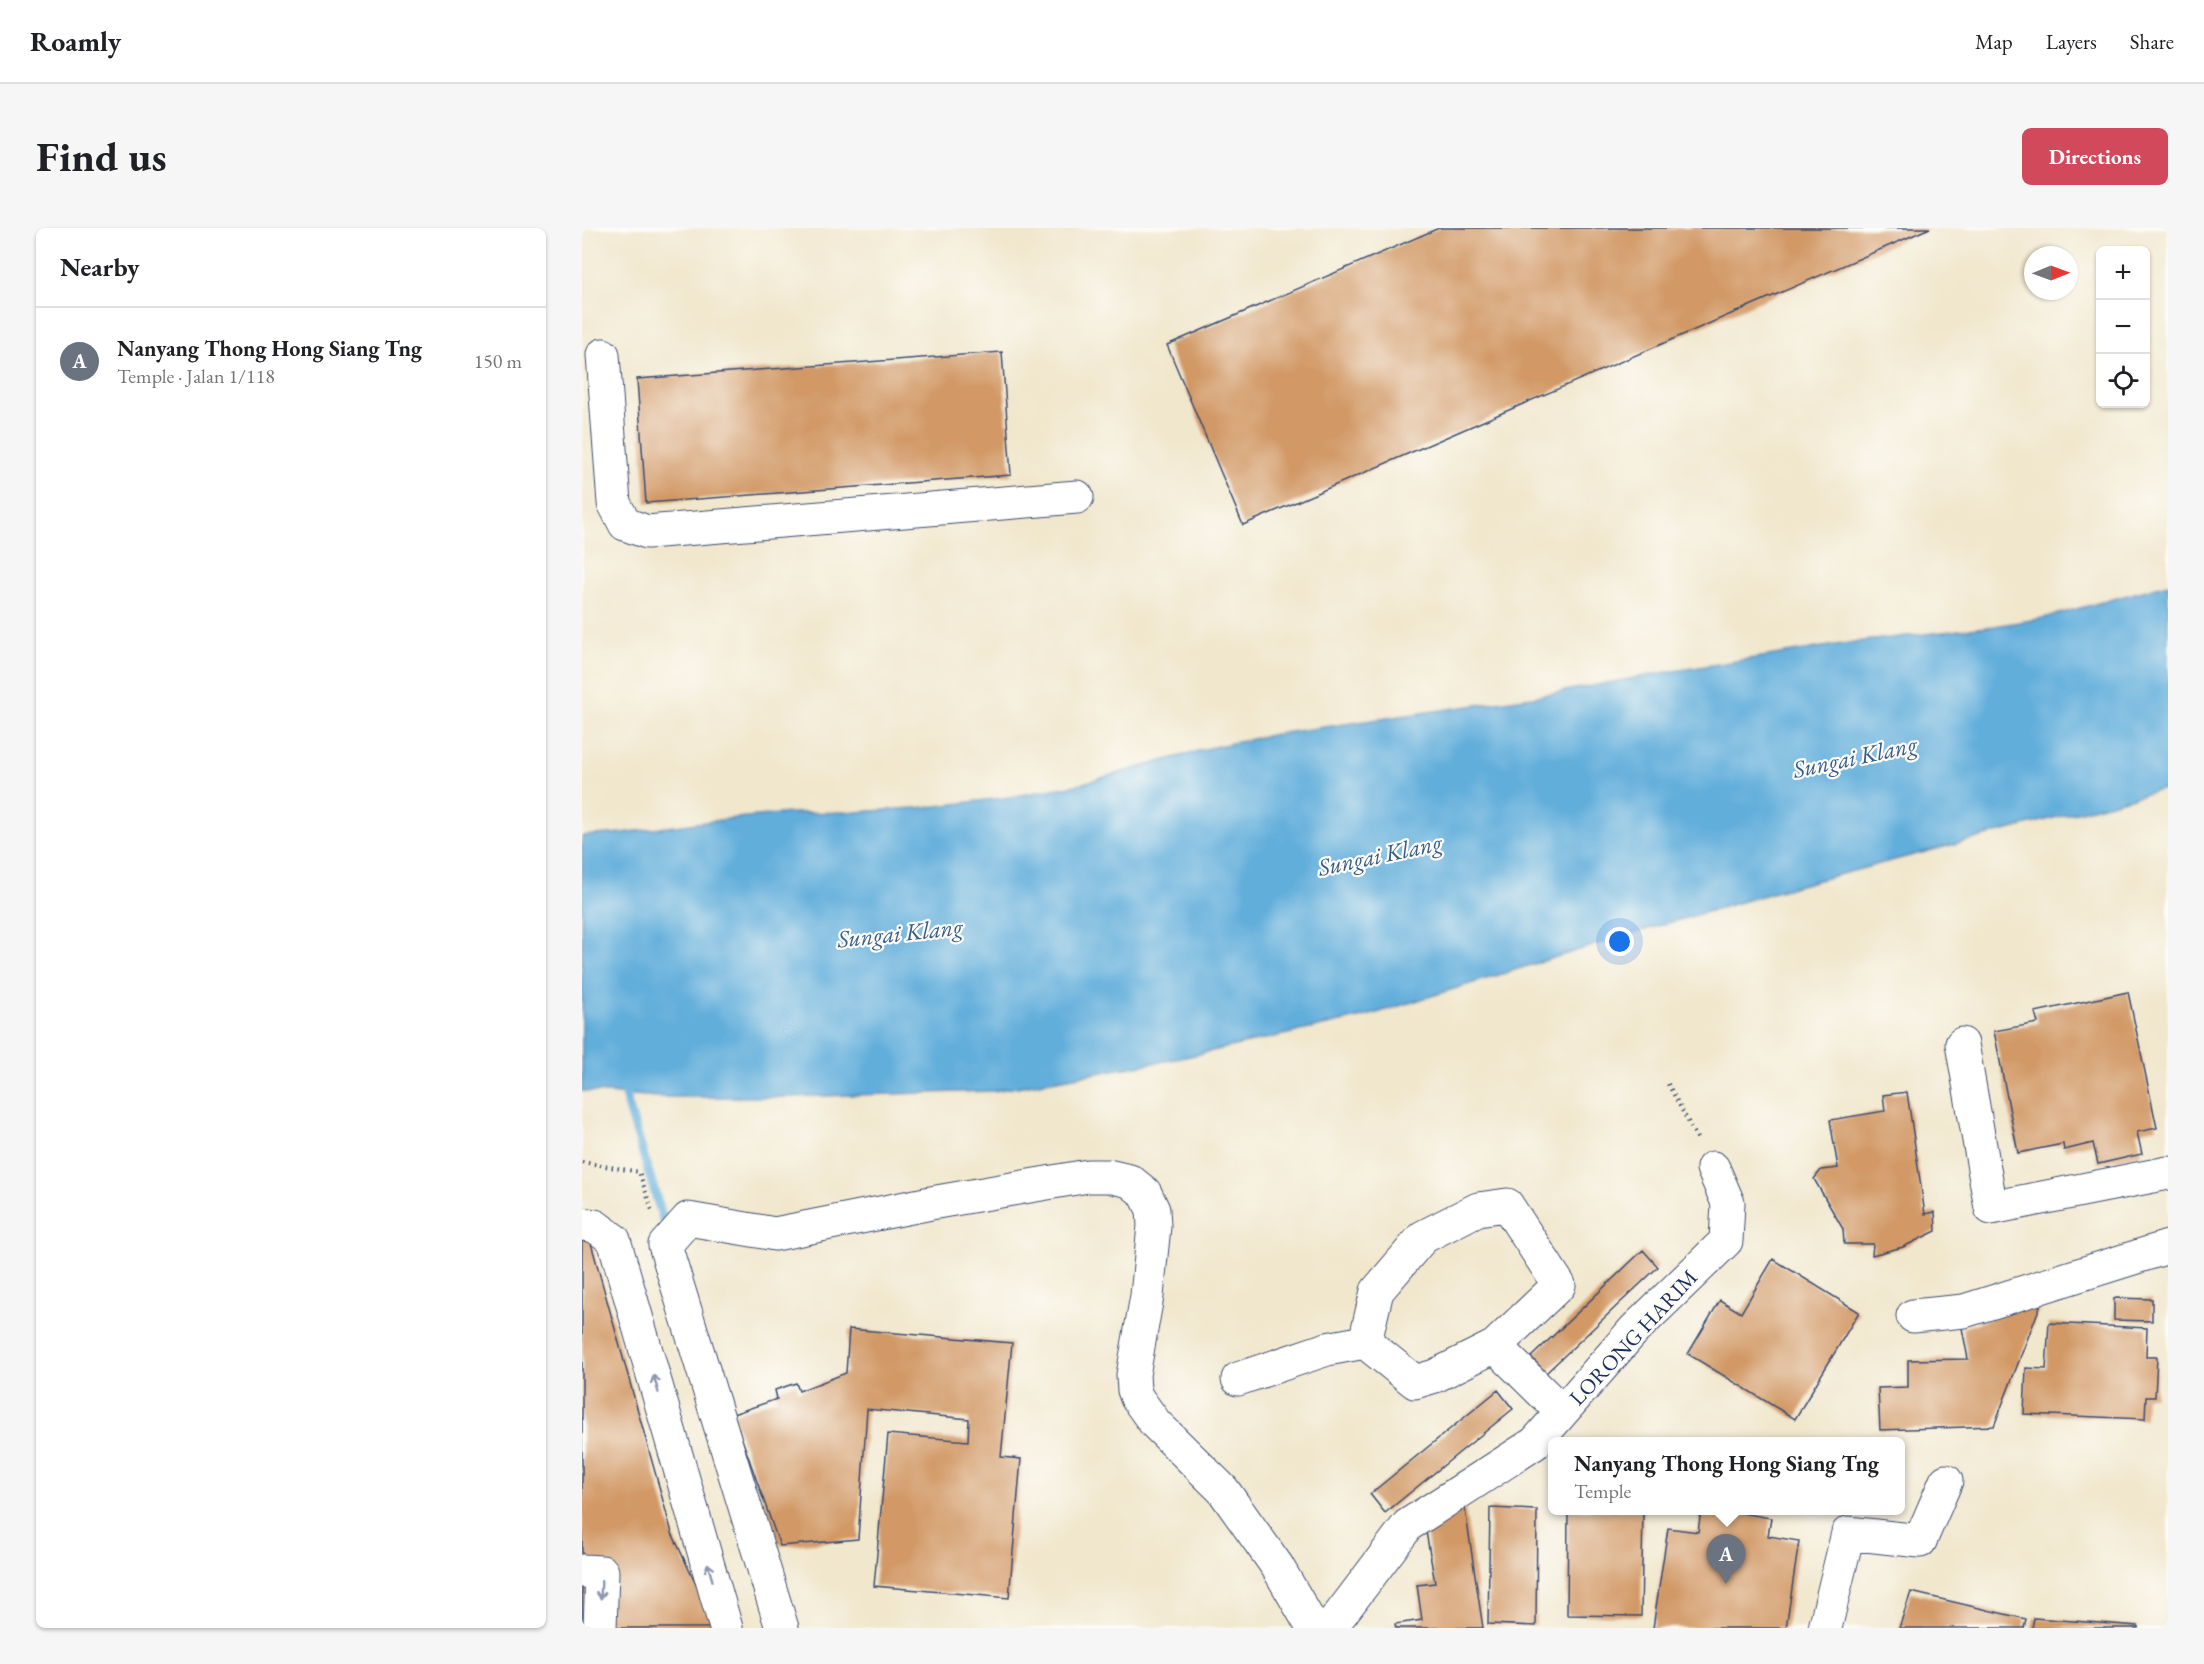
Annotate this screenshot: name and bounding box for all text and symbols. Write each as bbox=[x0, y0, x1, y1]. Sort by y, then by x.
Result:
text: Roamly bbox=[30, 23, 121, 59]
text: Map bbox=[1975, 28, 2013, 55]
text: Layers bbox=[2046, 28, 2097, 55]
text: Share bbox=[2130, 28, 2174, 55]
button: Directions bbox=[2022, 128, 2168, 185]
text: Find us bbox=[36, 129, 167, 184]
north arrow bbox=[2024, 246, 2078, 300]
map controls bbox=[2096, 246, 2150, 408]
button: + bbox=[2096, 246, 2150, 300]
text: Nearby bbox=[60, 250, 140, 284]
button: − bbox=[2096, 300, 2150, 354]
text: Nanyang Thong Hong Siang Tng bbox=[117, 334, 422, 363]
text: A bbox=[72, 348, 87, 374]
text: 150 m bbox=[474, 348, 522, 374]
button: locate bbox=[2096, 354, 2150, 408]
text: Temple · Jalan 1/118 bbox=[117, 363, 275, 389]
water label: Sungai Klang bbox=[1789, 728, 1921, 785]
water label: Sungai Klang bbox=[1314, 826, 1446, 883]
water label: Sungai Klang bbox=[835, 910, 965, 955]
your location bbox=[1605, 927, 1634, 956]
street label: LORONG HARIM bbox=[1563, 1263, 1704, 1412]
one-way arrow bbox=[650, 1375, 661, 1394]
popup bbox=[1548, 1437, 1905, 1515]
text: Nanyang Thong Hong Siang Tng bbox=[1574, 1449, 1879, 1478]
text: Temple bbox=[1574, 1478, 1631, 1504]
pin: A bbox=[1706, 1534, 1746, 1584]
one-way arrow bbox=[704, 1563, 715, 1582]
one-way arrow bbox=[596, 1580, 607, 1600]

